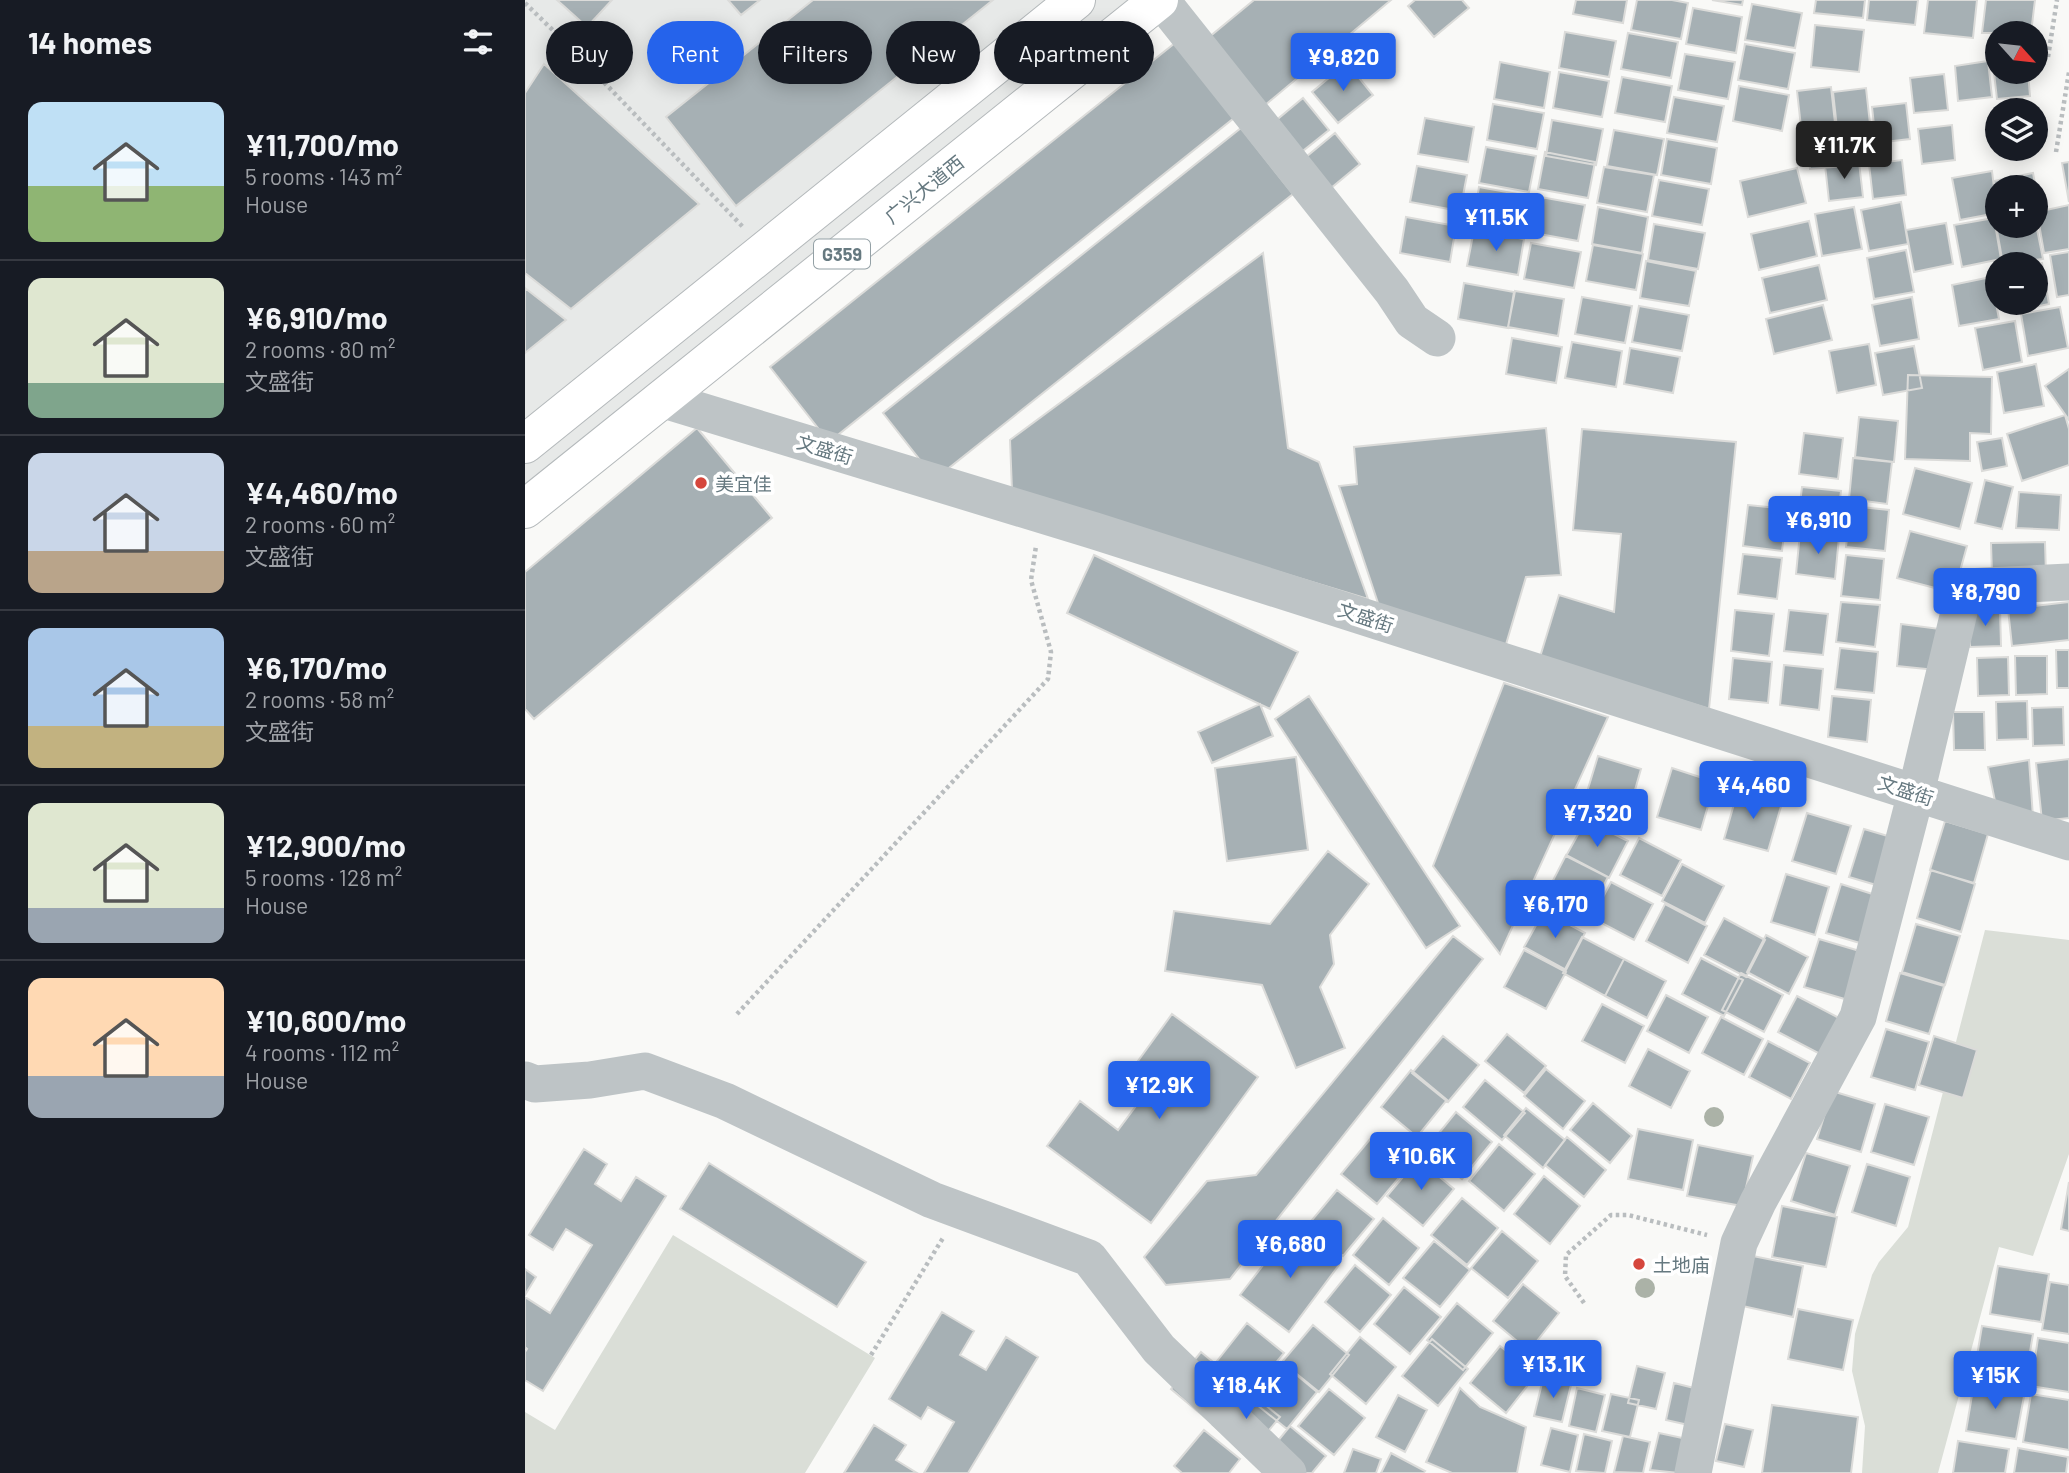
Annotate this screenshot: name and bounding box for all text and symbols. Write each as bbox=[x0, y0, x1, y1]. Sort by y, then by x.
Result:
chip: Buy bbox=[546, 21, 633, 84]
chip: Rent bbox=[647, 21, 744, 84]
chip: Filters bbox=[758, 21, 872, 84]
chip: New bbox=[886, 21, 980, 84]
chip: Apartment bbox=[994, 21, 1154, 84]
north arrow bbox=[1985, 21, 2047, 84]
map controls bbox=[1985, 21, 2048, 315]
icon: filters bbox=[459, 23, 497, 61]
text: 14 homes bbox=[28, 24, 152, 60]
pin: ¥9,820 bbox=[1286, 34, 1400, 93]
text: ¥9,820 bbox=[1307, 42, 1379, 70]
button: layers bbox=[1985, 98, 2048, 161]
pin: ¥11.7K bbox=[1787, 122, 1901, 181]
text: ¥11,700/mo bbox=[245, 126, 399, 162]
icon: home bbox=[84, 130, 168, 214]
text: ¥11.7K bbox=[1812, 130, 1876, 158]
street label: 广兴大道西 bbox=[880, 150, 968, 228]
text: 5 rooms · 143 m² bbox=[245, 162, 403, 190]
button: + bbox=[1985, 175, 2048, 238]
text: House bbox=[245, 190, 308, 218]
pin: ¥11.5K bbox=[1439, 194, 1553, 253]
text: ¥11.5K bbox=[1463, 202, 1529, 230]
road number: G359 bbox=[814, 240, 870, 268]
button: − bbox=[1985, 252, 2048, 315]
text: ¥6,910/mo bbox=[245, 299, 388, 335]
icon: home bbox=[84, 306, 168, 390]
text: 2 rooms · 80 m² bbox=[245, 335, 395, 363]
text: 文盛街 bbox=[245, 367, 314, 395]
street label: 文盛街 bbox=[794, 430, 856, 468]
place label: 美宜佳 bbox=[715, 472, 772, 495]
text: ¥4,460/mo bbox=[245, 474, 398, 510]
marker: 美宜佳 bbox=[693, 475, 709, 491]
icon: home bbox=[84, 481, 168, 565]
pin: ¥6,910 bbox=[1761, 496, 1875, 556]
text: ¥6,910 bbox=[1784, 505, 1852, 533]
text: 2 rooms · 60 m² bbox=[245, 510, 395, 538]
text: 文盛街 bbox=[245, 542, 314, 570]
pin: ¥8,790 bbox=[1928, 568, 2042, 628]
text: ¥8,790 bbox=[1949, 577, 2021, 605]
street label: 文盛街 bbox=[1335, 597, 1397, 637]
text: ¥6,170/mo bbox=[245, 649, 387, 685]
icon: home bbox=[84, 656, 168, 740]
text: 2 rooms · 58 m² bbox=[245, 685, 394, 713]
text: 文盛街 bbox=[245, 717, 314, 745]
pin: ¥4,460 bbox=[1696, 762, 1810, 821]
text: ¥4,460 bbox=[1715, 770, 1791, 798]
street label: 文盛街 bbox=[1875, 770, 1937, 810]
pin: ¥7,320 bbox=[1540, 790, 1654, 849]
text: ¥7,320 bbox=[1562, 798, 1632, 826]
text: ¥12,900/mo bbox=[245, 827, 406, 863]
icon: home bbox=[84, 831, 168, 915]
text: 5 rooms · 128 m² bbox=[245, 863, 402, 891]
pin: ¥6,170 bbox=[1498, 880, 1612, 940]
text: ¥6,170 bbox=[1522, 889, 1588, 917]
text: House bbox=[245, 891, 308, 919]
text: ¥10,600/mo bbox=[245, 1002, 407, 1038]
icon: home bbox=[84, 1006, 168, 1090]
text: 4 rooms · 112 m² bbox=[245, 1038, 399, 1066]
pin: ¥12.9K bbox=[1102, 1062, 1216, 1121]
text: House bbox=[245, 1066, 308, 1094]
text: ¥12.9K bbox=[1124, 1070, 1194, 1098]
pin: ¥10.6K bbox=[1364, 1132, 1478, 1192]
text: ¥10.6K bbox=[1386, 1141, 1456, 1169]
pin: ¥6,680 bbox=[1233, 1220, 1347, 1280]
text: ¥6,680 bbox=[1254, 1229, 1326, 1257]
place label: 土地庙 bbox=[1653, 1253, 1710, 1276]
marker: 土地庙 bbox=[1631, 1256, 1647, 1272]
pin: ¥13.1K bbox=[1496, 1340, 1610, 1400]
text: ¥13.1K bbox=[1520, 1349, 1586, 1377]
pin: ¥15K bbox=[1954, 1352, 2036, 1411]
text: ¥15K bbox=[1970, 1360, 2020, 1388]
pin: ¥18.4K bbox=[1189, 1362, 1303, 1421]
text: ¥18.4K bbox=[1211, 1370, 1281, 1398]

